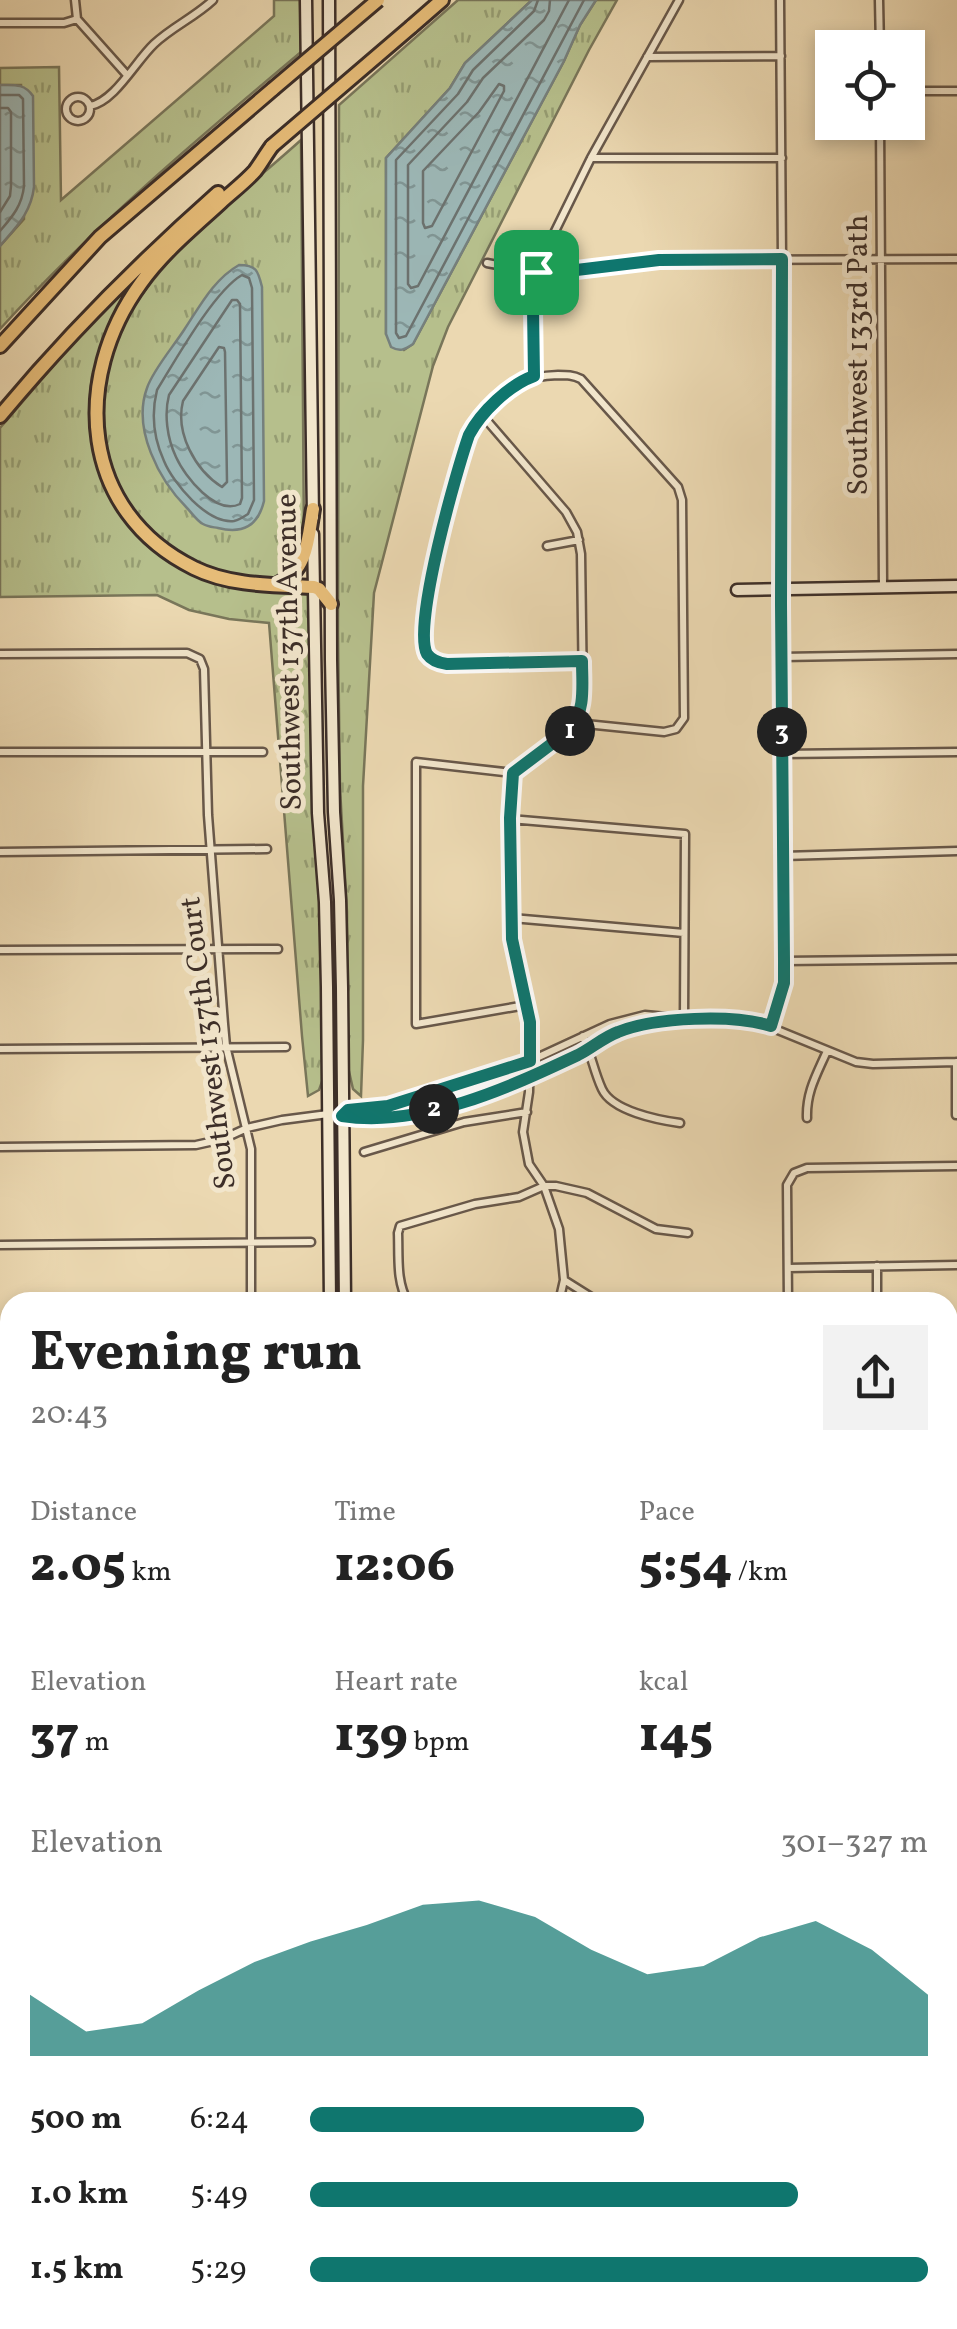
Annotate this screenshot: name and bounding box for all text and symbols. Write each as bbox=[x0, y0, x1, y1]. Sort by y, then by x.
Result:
map controls bbox=[815, 30, 925, 140]
button: locate bbox=[815, 30, 925, 140]
street label: Southwest 133rd Path bbox=[838, 214, 880, 496]
pin bbox=[494, 230, 579, 315]
icon: arrive bbox=[509, 245, 564, 300]
street label: Southwest 137th Avenue bbox=[266, 493, 314, 811]
pin: 1 bbox=[545, 706, 595, 756]
pin: 3 bbox=[757, 707, 807, 757]
text: 1 bbox=[564, 711, 576, 750]
text: 3 bbox=[775, 712, 789, 751]
street label: Southwest 137th Court bbox=[170, 894, 248, 1192]
pin: 2 bbox=[409, 1084, 459, 1134]
text: 2 bbox=[427, 1089, 441, 1128]
text: Evening run bbox=[30, 1317, 362, 1393]
button: share bbox=[823, 1325, 928, 1430]
text: 20:43 bbox=[30, 1393, 108, 1437]
text: Distance bbox=[30, 1493, 137, 1532]
text: Time bbox=[334, 1493, 396, 1532]
text: Pace bbox=[639, 1493, 695, 1532]
text: 2.05 bbox=[30, 1532, 126, 1602]
text: 12:06 bbox=[334, 1532, 455, 1602]
text: 5:54 bbox=[639, 1532, 732, 1602]
text: km bbox=[126, 1553, 171, 1592]
text: /km bbox=[732, 1553, 788, 1592]
text: Elevation bbox=[30, 1663, 146, 1702]
text: Heart rate bbox=[334, 1663, 458, 1702]
text: kcal bbox=[639, 1663, 688, 1702]
text: 37 bbox=[30, 1702, 79, 1772]
text: 139 bbox=[334, 1702, 408, 1772]
text: 145 bbox=[639, 1702, 713, 1772]
text: m bbox=[79, 1723, 110, 1762]
text: bpm bbox=[408, 1723, 470, 1762]
text: Elevation bbox=[30, 1822, 163, 1866]
text: 301–327 m bbox=[780, 1822, 928, 1866]
text: 500 m bbox=[30, 2098, 122, 2142]
text: 6:24 bbox=[190, 2098, 249, 2142]
text: 1.0 km bbox=[30, 2173, 128, 2217]
text: 5:49 bbox=[190, 2173, 248, 2217]
text: 1.5 km bbox=[30, 2248, 124, 2292]
text: 5:29 bbox=[190, 2248, 246, 2292]

